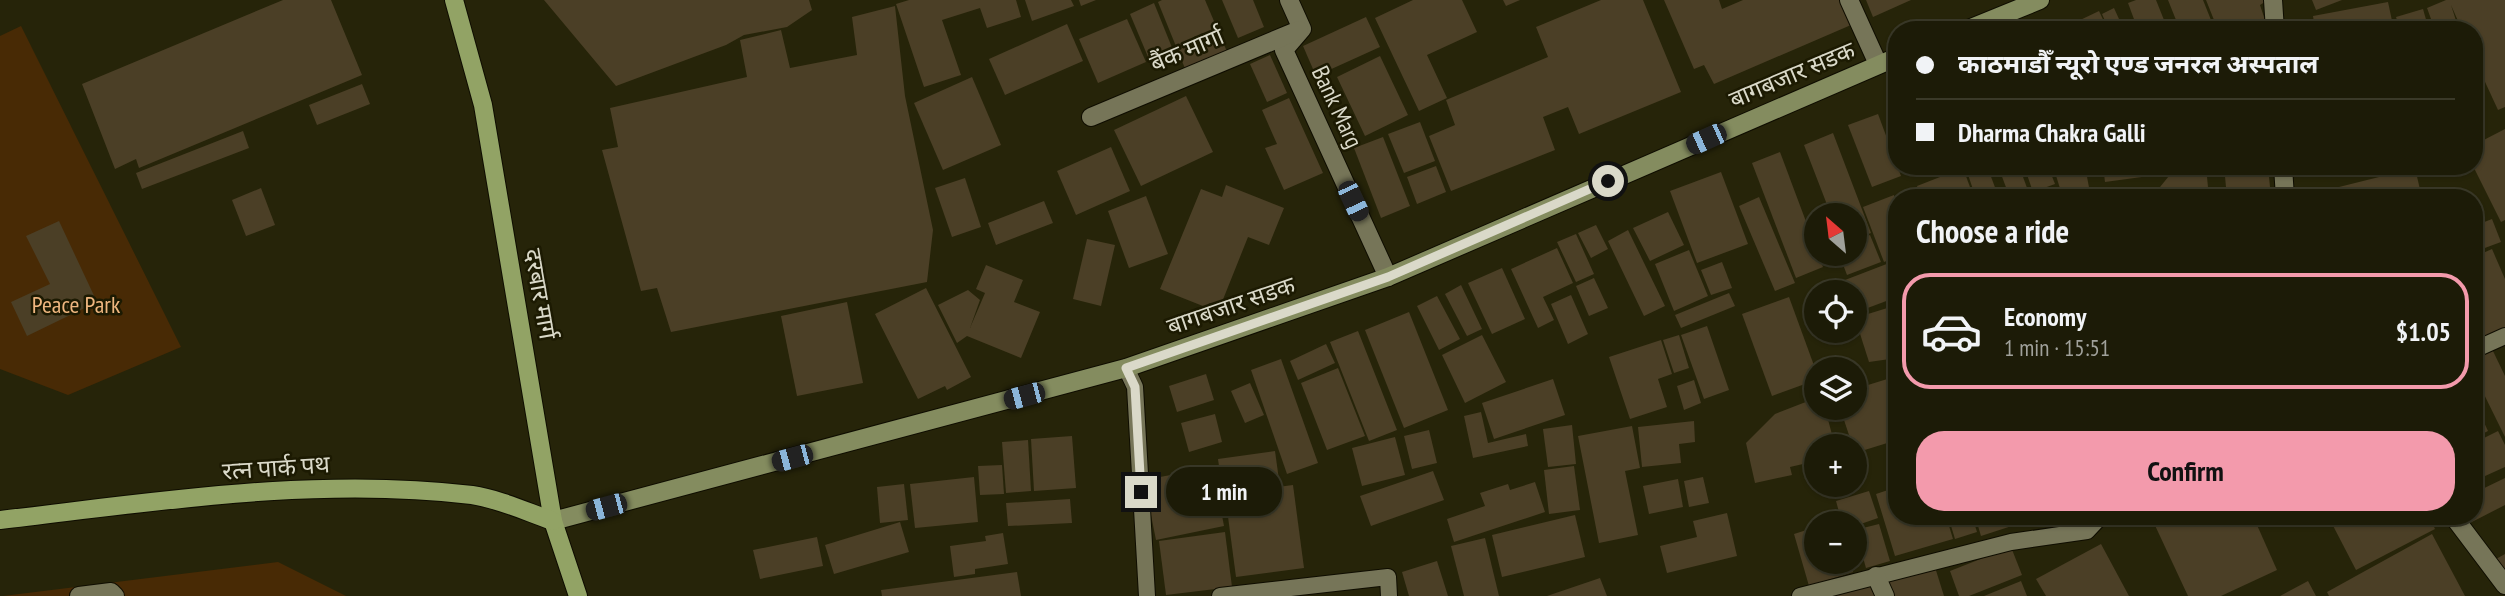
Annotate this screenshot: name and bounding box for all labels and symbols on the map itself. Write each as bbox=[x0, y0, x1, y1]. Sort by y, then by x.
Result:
street label: बैंक मार्गा bbox=[1145, 20, 1229, 79]
street label: बागबजार सडक bbox=[1724, 34, 1860, 115]
street label: Bank Marg bbox=[1305, 61, 1370, 153]
car bbox=[1683, 121, 1730, 157]
route start bbox=[1592, 165, 1624, 197]
car bbox=[1335, 178, 1372, 224]
north arrow bbox=[1804, 203, 1867, 266]
street label: दरबार मार्ग bbox=[517, 246, 564, 343]
street label: बागबजार सडक bbox=[1163, 269, 1300, 342]
park label: Peace Park bbox=[32, 289, 121, 320]
car bbox=[1001, 380, 1048, 412]
car bbox=[769, 442, 816, 474]
street label: रत्न पार्क पथ bbox=[221, 448, 332, 487]
callout: 1 min bbox=[1166, 468, 1281, 516]
route end bbox=[1125, 476, 1157, 508]
car bbox=[583, 491, 630, 523]

